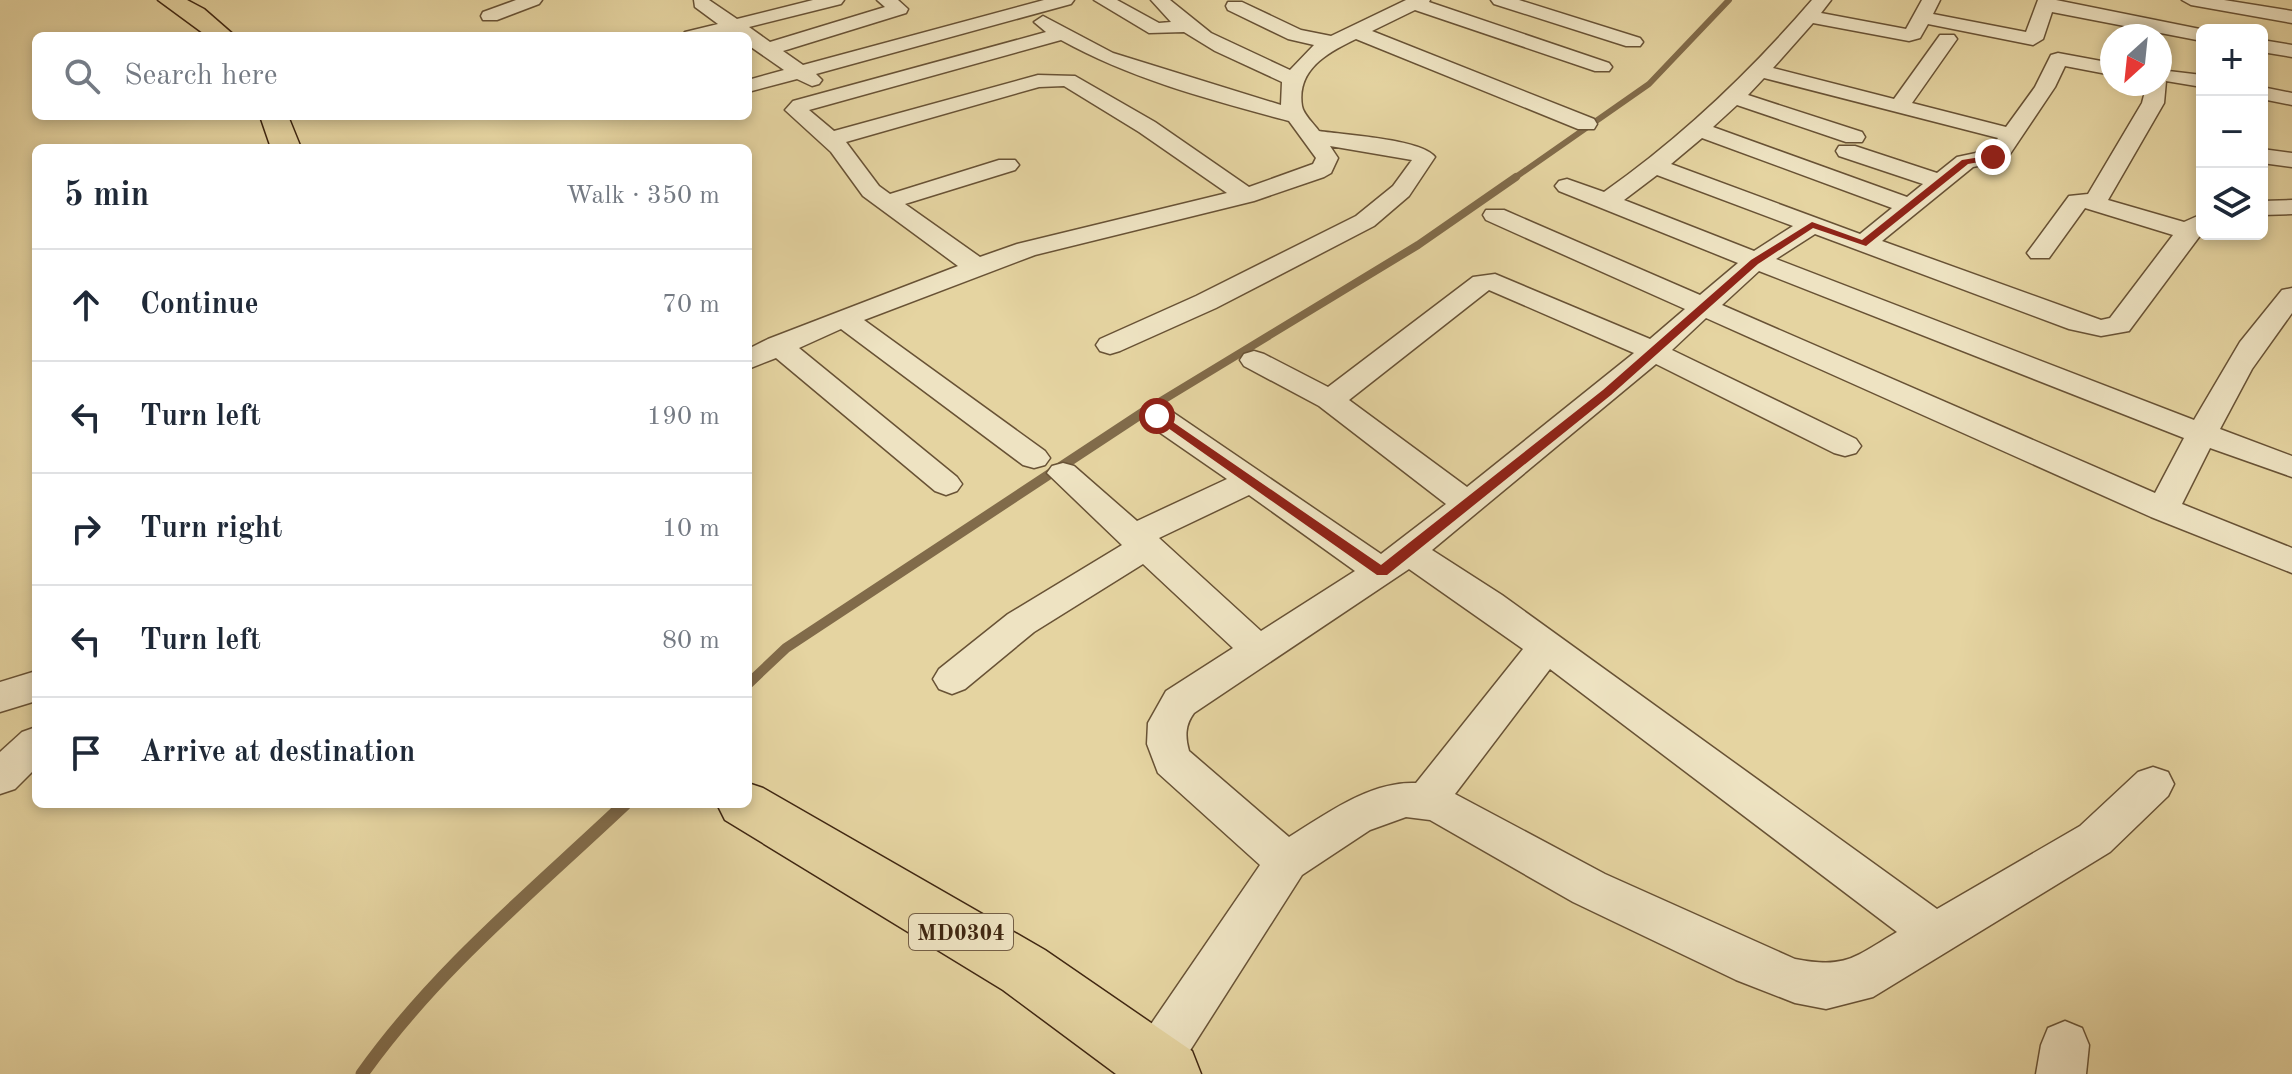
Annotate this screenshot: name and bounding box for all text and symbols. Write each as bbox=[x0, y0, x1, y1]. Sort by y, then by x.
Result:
north arrow bbox=[2100, 24, 2172, 96]
map controls bbox=[2196, 24, 2268, 240]
button: + bbox=[2196, 24, 2268, 96]
search box bbox=[32, 32, 752, 120]
icon: search bbox=[60, 54, 104, 98]
text: Search here bbox=[124, 61, 278, 91]
button: − bbox=[2196, 96, 2268, 168]
route end bbox=[1975, 139, 2011, 175]
button: layers bbox=[2196, 168, 2268, 240]
text: 5 min bbox=[64, 179, 149, 213]
text: Walk · 350 m bbox=[566, 183, 720, 209]
icon: ahead bbox=[64, 283, 108, 327]
text: Continue bbox=[140, 290, 259, 320]
text: 70 m bbox=[662, 292, 720, 318]
icon: left bbox=[64, 395, 108, 439]
route start bbox=[1139, 398, 1175, 434]
text: Turn left bbox=[140, 402, 261, 432]
text: 190 m bbox=[647, 404, 720, 430]
icon: right bbox=[64, 507, 108, 551]
text: Turn right bbox=[140, 514, 282, 544]
text: 10 m bbox=[662, 516, 720, 542]
icon: left bbox=[64, 619, 108, 663]
text: Turn left bbox=[140, 626, 261, 656]
text: 80 m bbox=[662, 628, 720, 654]
icon: arrive bbox=[64, 731, 108, 775]
text: Arrive at destination bbox=[140, 738, 415, 768]
road number: MD0304 bbox=[909, 914, 1013, 950]

